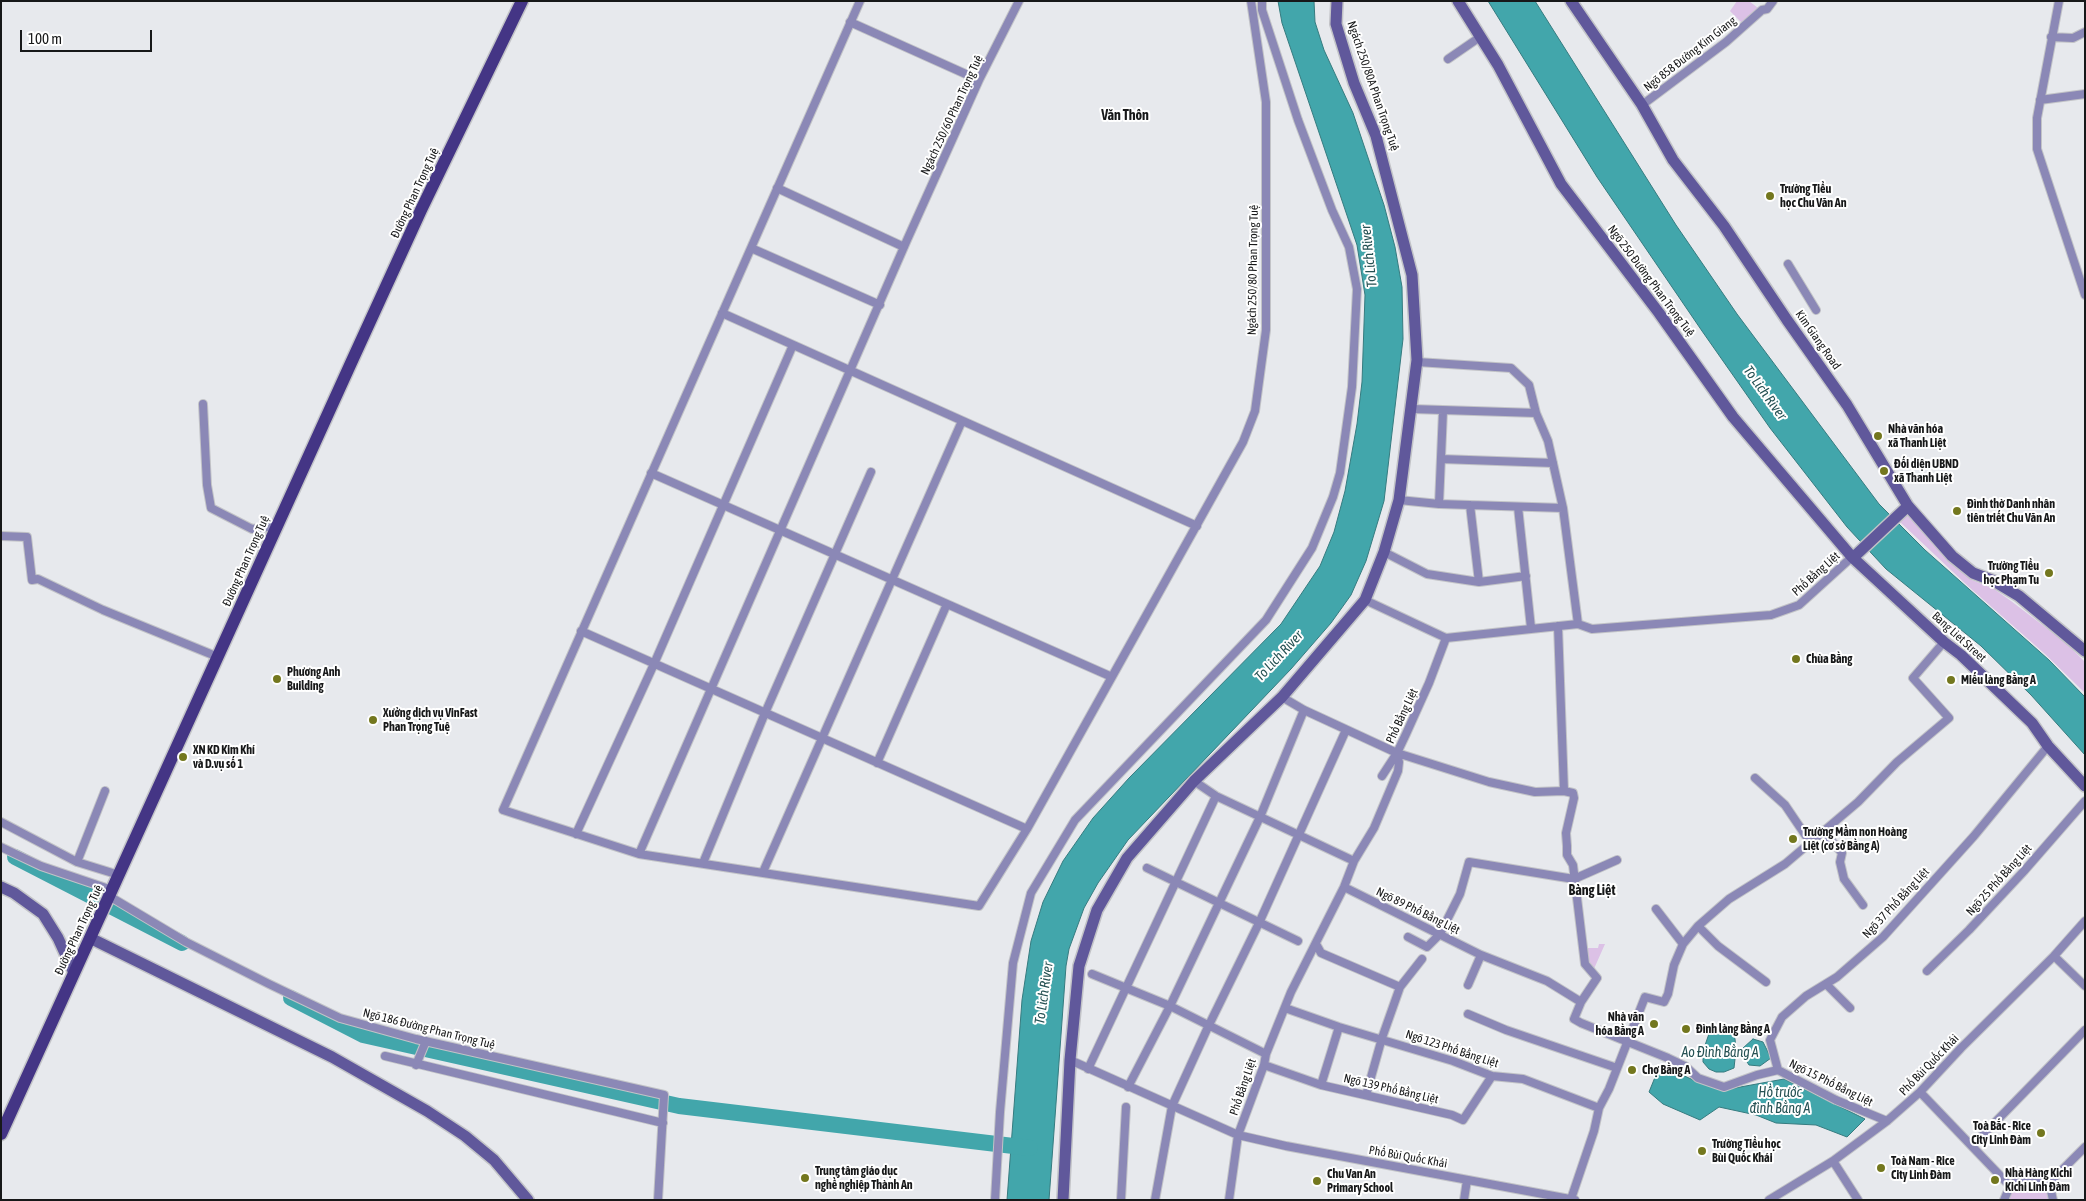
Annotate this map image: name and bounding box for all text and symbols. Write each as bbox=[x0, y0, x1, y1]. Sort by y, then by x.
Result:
street label: Ngõ 858 Đường Kim Giang bbox=[1641, 13, 1739, 95]
street label: Ngách 250/80A Phan Trọng Tuệ bbox=[1344, 19, 1402, 153]
scale bar bbox=[22, 20, 155, 52]
text: 100 m bbox=[28, 30, 62, 47]
street label: Ngách 250/60 Phan Trọng Tuệ bbox=[918, 53, 986, 177]
district label: Văn Thôn bbox=[1101, 108, 1149, 124]
street label: Đường Phan Trọng Tuệ bbox=[388, 146, 442, 240]
place label: Trường Tiểu học Chu Văn An bbox=[1780, 182, 1846, 210]
marker: Trường Tiểu học Chu Văn An bbox=[1764, 190, 1776, 202]
street label: Ngách 250/80 Phan Trọng Tuệ bbox=[1245, 205, 1261, 335]
street label: Ngõ 250 Đường Phan Trọng Tuệ bbox=[1604, 223, 1698, 339]
water label: To Lich River bbox=[1357, 224, 1381, 288]
street label: Kim Giang Road bbox=[1792, 308, 1844, 372]
water label: To Lich River bbox=[1740, 363, 1790, 423]
place label: Nhà văn hóa xã Thanh Liệt bbox=[1888, 422, 1946, 450]
marker: Nhà văn hóa xã Thanh Liệt bbox=[1872, 430, 1884, 442]
place label: Đối diện UBND xã Thanh Liệt bbox=[1894, 457, 1959, 485]
marker: Đối diện UBND xã Thanh Liệt bbox=[1878, 465, 1890, 477]
place label: Đình thờ Danh nhân tiên triết Chu Văn An bbox=[1967, 497, 2055, 525]
marker: Đình thờ Danh nhân tiên triết Chu Văn An bbox=[1951, 505, 1963, 517]
street label: Đường Phan Trọng Tuệ bbox=[220, 513, 272, 609]
street label: Phố Bằng Liệt bbox=[1789, 549, 1843, 599]
place label: Trường Tiểu học Phạm Tu bbox=[1983, 559, 2039, 587]
marker: Trường Tiểu học Phạm Tu bbox=[2043, 567, 2055, 579]
street label: Bang Liet Street bbox=[1929, 609, 1989, 665]
water label: To Lich River bbox=[1251, 627, 1307, 685]
place label: Chùa Bằng bbox=[1806, 652, 1852, 666]
marker: Chùa Bằng bbox=[1790, 653, 1802, 665]
place label: Phương Anh Building bbox=[287, 665, 340, 693]
marker: Phương Anh Building bbox=[271, 673, 283, 685]
place label: Miếu làng Bằng A bbox=[1961, 673, 2036, 687]
marker: Miếu làng Bằng A bbox=[1945, 674, 1957, 686]
street label: Phố Bằng Liệt bbox=[1383, 686, 1421, 746]
place label: Xưởng dịch vụ VinFast Phan Trọng Tuệ bbox=[383, 706, 478, 734]
marker: Xưởng dịch vụ VinFast Phan Trọng Tuệ bbox=[367, 714, 379, 726]
place label: XN KD Kim Khí và D.vụ số 1 bbox=[193, 743, 255, 771]
marker: XN KD Kim Khí và D.vụ số 1 bbox=[177, 751, 189, 763]
place label: Trường Mầm non Hoàng Liệt (cơ sở Bằng A) bbox=[1803, 825, 1907, 853]
marker: Trường Mầm non Hoàng Liệt (cơ sở Bằng A) bbox=[1787, 833, 1799, 845]
street label: Ngõ 25 Phố Bằng Liệt bbox=[1963, 841, 2035, 919]
street label: Ngõ 37 Phố Bằng Liệt bbox=[1860, 865, 1932, 941]
street label: Đường Phan Trọng Tuệ bbox=[52, 883, 106, 977]
district label: Bàng Liệt bbox=[1569, 883, 1615, 899]
street label: Ngõ 89 Phố Bằng Liệt bbox=[1374, 884, 1462, 938]
water label: To Lich River bbox=[1031, 961, 1057, 1025]
street label: Ngõ 186 Đường Phan Trọng Tuệ bbox=[361, 1006, 497, 1052]
place label: Nhà văn hóa Bằng A bbox=[1596, 1010, 1644, 1038]
marker: Nhà văn hóa Bằng A bbox=[1648, 1018, 1660, 1030]
place label: Đình làng Bằng A bbox=[1696, 1022, 1770, 1036]
marker: Đình làng Bằng A bbox=[1680, 1023, 1692, 1035]
street label: Ngõ 123 Phố Bằng Liệt bbox=[1404, 1027, 1500, 1071]
street label: Phố Bùi Quốc Khái bbox=[1896, 1031, 1962, 1099]
water label: Ao Đình Bằng A bbox=[1681, 1045, 1759, 1061]
street label: Ngõ 15 Phố Bằng Liệt bbox=[1787, 1056, 1875, 1110]
street label: Phố Bằng Liệt bbox=[1227, 1057, 1259, 1117]
place label: Chợ Bằng A bbox=[1642, 1063, 1690, 1077]
marker: Chợ Bằng A bbox=[1626, 1064, 1638, 1076]
street label: Ngõ 139 Phố Bằng Liệt bbox=[1342, 1071, 1440, 1107]
water label: Hồ trước đình Bằng A bbox=[1750, 1085, 1810, 1118]
place label: Toà Bắc - Rice City Linh Đàm bbox=[1971, 1119, 2031, 1147]
marker: Toà Bắc - Rice City Linh Đàm bbox=[2035, 1127, 2047, 1139]
place label: Trường Tiểu học Bùi Quốc Khái bbox=[1712, 1137, 1781, 1165]
street label: Phố Bùi Quốc Khái bbox=[1368, 1143, 1448, 1171]
marker: Trường Tiểu học Bùi Quốc Khái bbox=[1696, 1145, 1708, 1157]
place label: Toà Nam - Rice City Linh Đàm bbox=[1891, 1154, 1955, 1182]
marker: Toà Nam - Rice City Linh Đàm bbox=[1875, 1162, 1887, 1174]
place label: Trung tâm giáo dục nghề nghiệp Thành An bbox=[815, 1164, 913, 1192]
place label: Nhà Hàng Kichi Kichi Linh Đàm bbox=[2005, 1166, 2072, 1194]
place label: Chu Van An Primary School bbox=[1327, 1167, 1393, 1195]
marker: Trung tâm giáo dục nghề nghiệp Thành An bbox=[799, 1172, 811, 1184]
marker: Nhà Hàng Kichi Kichi Linh Đàm bbox=[1989, 1174, 2001, 1186]
marker: Chu Van An Primary School bbox=[1311, 1175, 1323, 1187]

